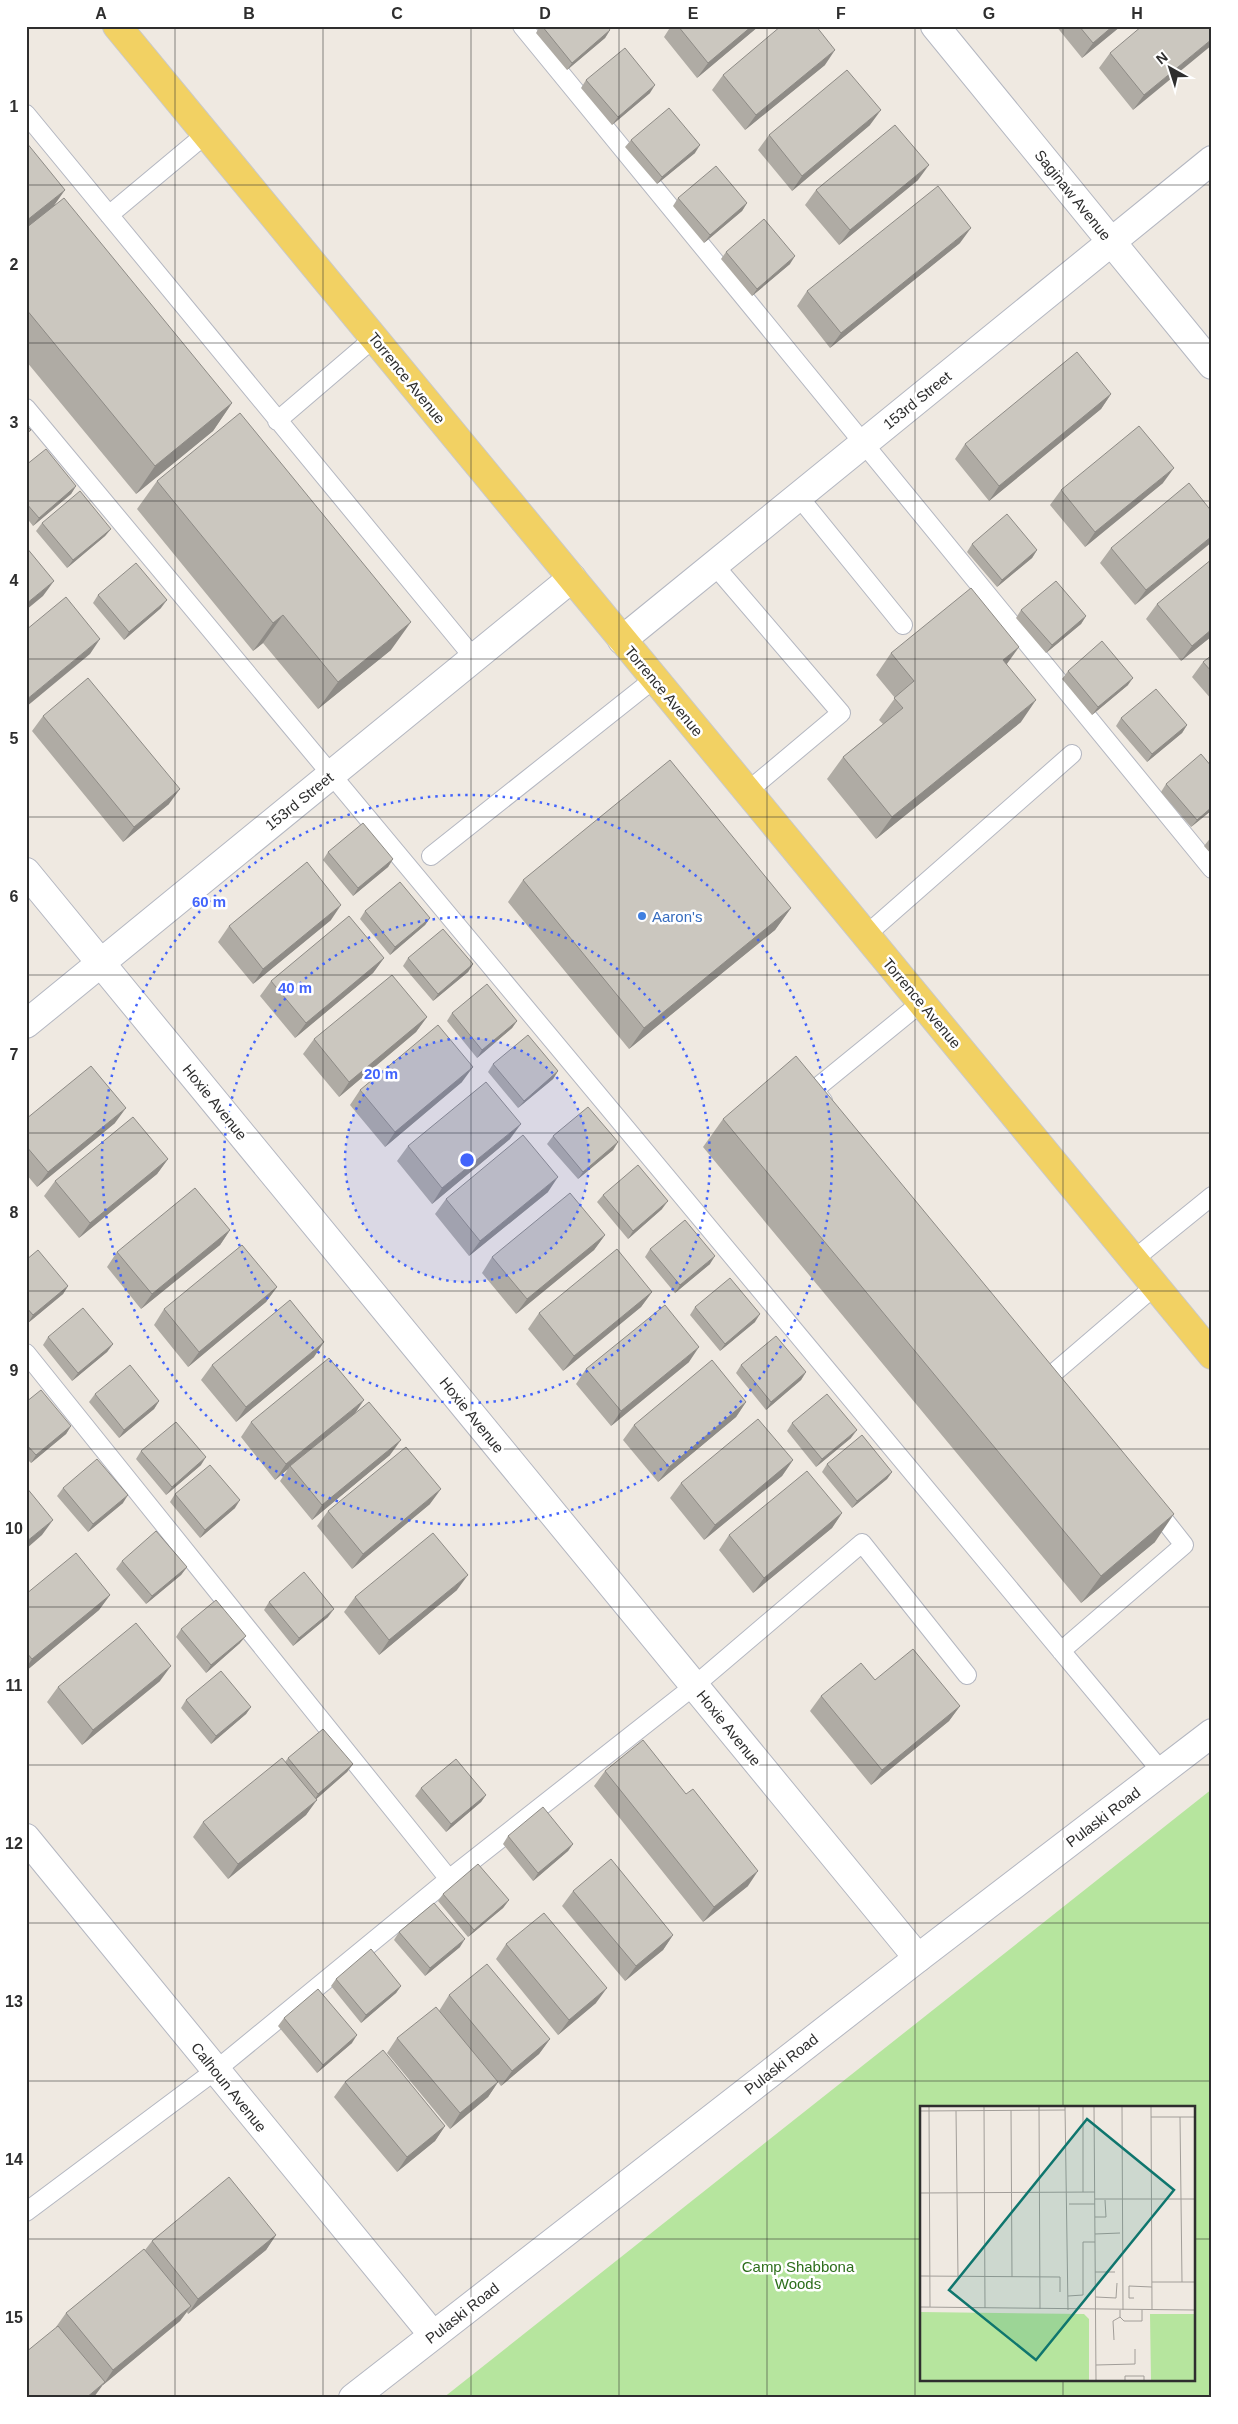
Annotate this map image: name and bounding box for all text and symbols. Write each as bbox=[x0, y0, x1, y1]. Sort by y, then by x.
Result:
text: A bbox=[95, 5, 107, 22]
text: B bbox=[243, 5, 255, 22]
text: C bbox=[391, 5, 403, 22]
text: D bbox=[539, 5, 551, 22]
text: E bbox=[688, 5, 699, 22]
text: F bbox=[836, 5, 846, 22]
text: G bbox=[983, 5, 995, 22]
text: H bbox=[1131, 5, 1143, 22]
north arrow bbox=[1146, 42, 1196, 92]
text: N bbox=[1153, 48, 1171, 67]
text: 1 bbox=[10, 98, 19, 115]
street label: Saginaw Avenue bbox=[1031, 146, 1115, 244]
text: 2 bbox=[10, 256, 19, 273]
street label: Torrence Avenue bbox=[365, 329, 449, 427]
street label: 153rd Street bbox=[880, 367, 955, 433]
text: 3 bbox=[10, 414, 19, 431]
text: 4 bbox=[10, 572, 19, 589]
street label: Torrence Avenue bbox=[621, 643, 707, 739]
text: 5 bbox=[10, 730, 19, 747]
street label: 153rd Street bbox=[262, 768, 337, 834]
text: 6 bbox=[10, 888, 19, 905]
text: 60 m bbox=[192, 893, 226, 910]
place label: Aaron's bbox=[652, 908, 702, 925]
marker: Aaron's bbox=[636, 910, 648, 922]
street label: Torrence Avenue bbox=[879, 955, 965, 1051]
text: 40 m bbox=[278, 979, 312, 996]
text: 7 bbox=[10, 1046, 19, 1063]
street label: Hoxie Avenue bbox=[179, 1061, 251, 1143]
text: 20 m bbox=[364, 1065, 398, 1082]
centre of rings bbox=[458, 1151, 476, 1169]
text: 8 bbox=[10, 1204, 19, 1221]
text: 9 bbox=[10, 1362, 19, 1379]
street label: Hoxie Avenue bbox=[436, 1374, 508, 1456]
text: 10 bbox=[5, 1520, 23, 1537]
text: 11 bbox=[6, 1677, 23, 1694]
street label: Hoxie Avenue bbox=[693, 1687, 765, 1769]
street label: Pulaski Road bbox=[1063, 1784, 1143, 1850]
text: 12 bbox=[5, 1835, 23, 1852]
text: 13 bbox=[5, 1993, 23, 2010]
street label: Pulaski Road bbox=[741, 2030, 821, 2098]
street label: Calhoun Avenue bbox=[188, 2039, 270, 2135]
inset map bbox=[920, 2106, 1196, 2382]
text: 14 bbox=[5, 2151, 23, 2168]
park label: Camp Shabbona Woods bbox=[742, 2258, 855, 2292]
street label: Pulaski Road bbox=[422, 2279, 502, 2347]
text: 15 bbox=[5, 2309, 23, 2326]

